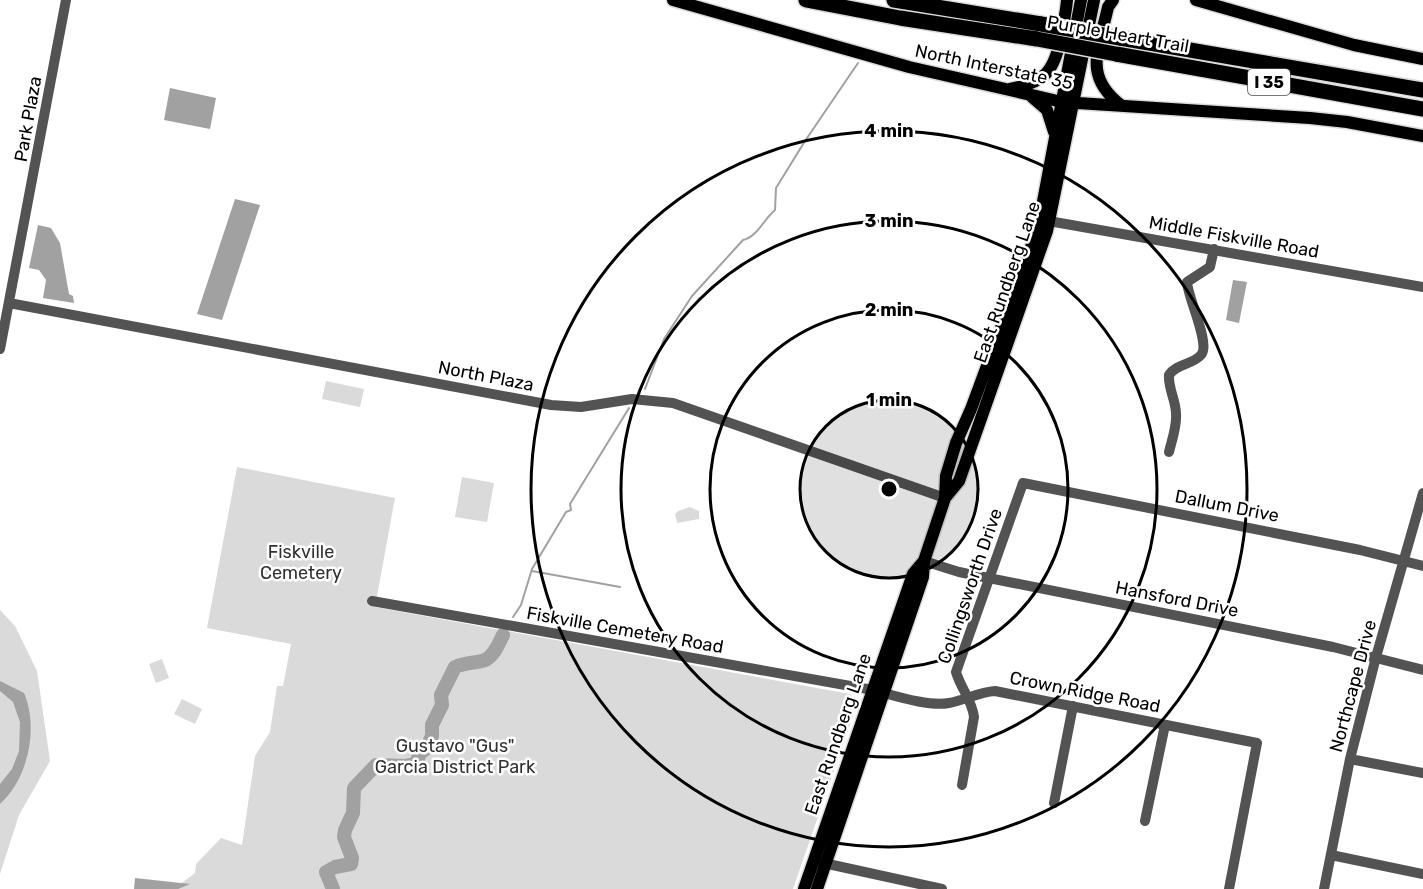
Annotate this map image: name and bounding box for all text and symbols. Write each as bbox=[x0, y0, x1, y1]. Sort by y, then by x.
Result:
street label: Purple Heart Trail bbox=[1045, 11, 1191, 57]
street label: North Interstate 35 bbox=[913, 40, 1075, 94]
road number: I 35 bbox=[1248, 69, 1290, 95]
street label: Park Plaza bbox=[10, 74, 46, 164]
text: 4 min bbox=[864, 120, 914, 142]
street label: East Rundberg Lane bbox=[969, 198, 1045, 366]
text: 3 min bbox=[865, 210, 913, 232]
street label: Middle Fiskville Road bbox=[1147, 211, 1321, 263]
text: 2 min bbox=[865, 299, 913, 321]
street label: North Plaza bbox=[436, 356, 536, 396]
text: 1 min bbox=[866, 389, 912, 411]
centre of rings bbox=[879, 479, 899, 499]
street label: Dallum Drive bbox=[1173, 485, 1281, 527]
street label: Collingsworth Drive bbox=[933, 505, 1007, 667]
park label: Fiskville Cemetery bbox=[260, 541, 342, 584]
street label: Hansford Drive bbox=[1114, 576, 1240, 622]
street label: Fiskville Cemetery Road bbox=[525, 602, 725, 658]
street label: Northcape Drive bbox=[1325, 617, 1381, 755]
street label: East Rundberg Lane bbox=[800, 650, 876, 818]
street label: Crown Ridge Road bbox=[1008, 667, 1162, 717]
park label: Gustavo "Gus" Garcia District Park bbox=[375, 735, 536, 778]

